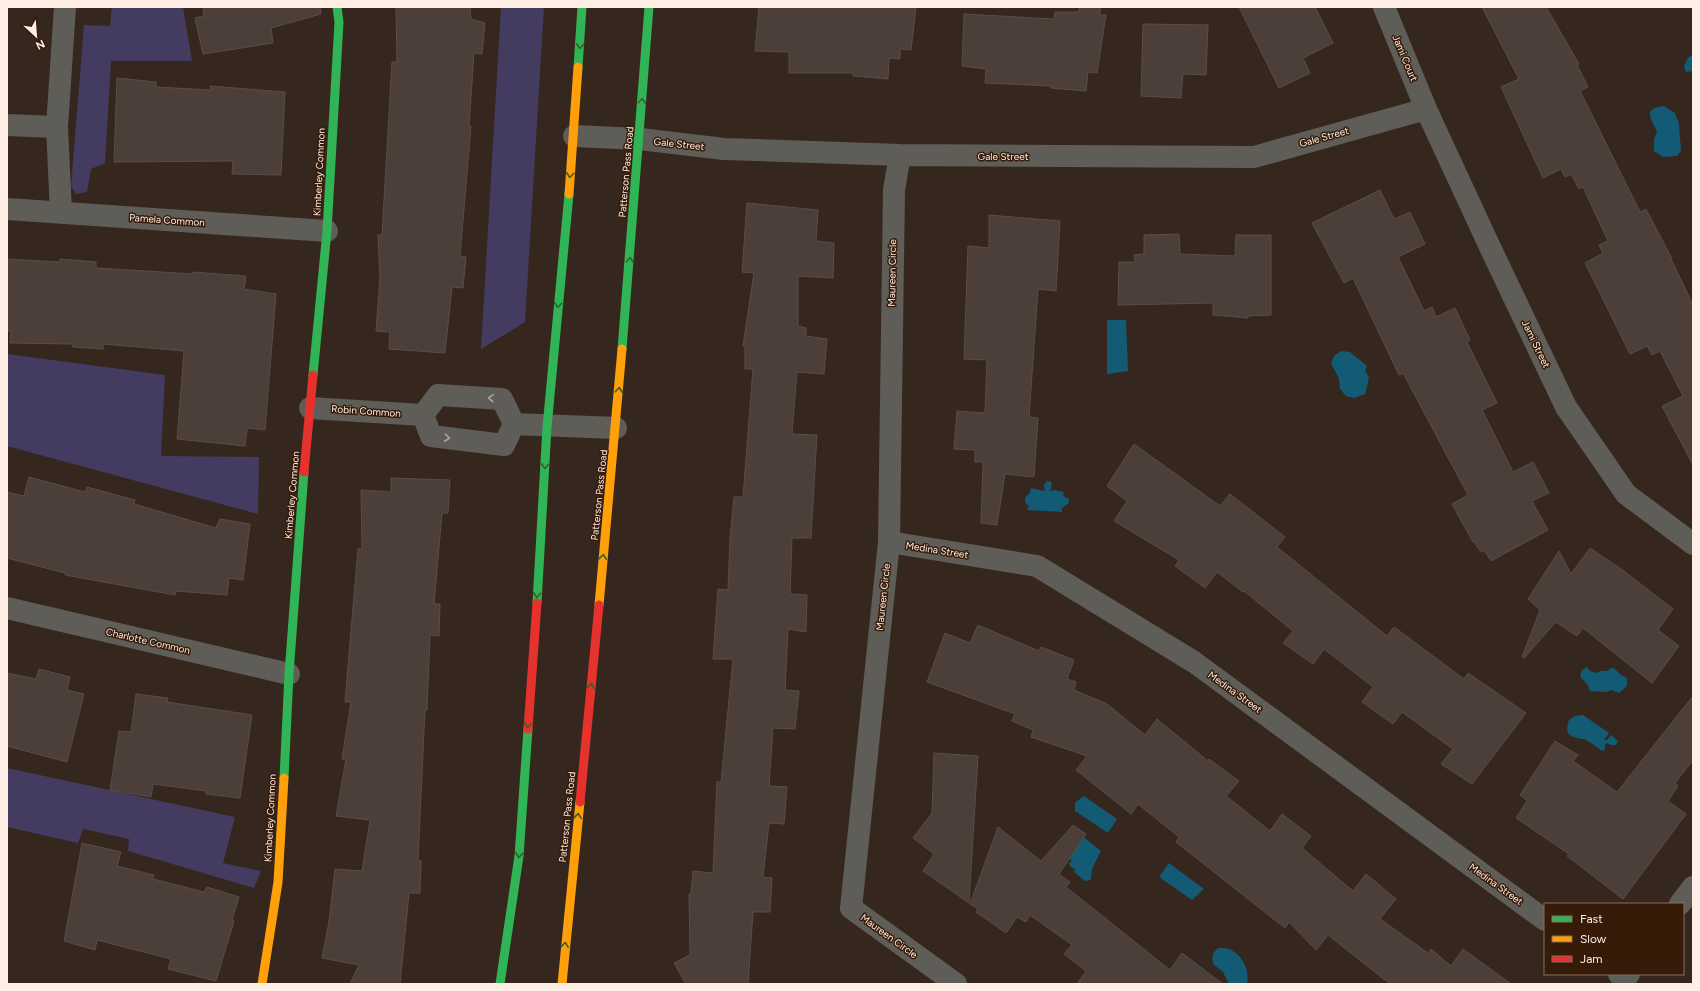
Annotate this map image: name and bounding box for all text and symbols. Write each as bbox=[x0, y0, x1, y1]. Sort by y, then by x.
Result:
north arrow bbox=[16, 16, 56, 56]
street label: Jami Court bbox=[1389, 33, 1421, 83]
text: N bbox=[33, 37, 47, 52]
one-way arrow bbox=[575, 43, 584, 49]
one-way arrow bbox=[638, 98, 647, 104]
street label: Gale Street bbox=[1298, 124, 1350, 150]
street label: Patterson Pass Road bbox=[616, 126, 636, 218]
street label: Kimberley Common bbox=[310, 127, 328, 216]
street label: Gale Street bbox=[653, 135, 705, 153]
street label: Gale Street bbox=[978, 150, 1029, 163]
one-way arrow bbox=[566, 172, 575, 178]
street label: Pamela Common bbox=[129, 211, 206, 229]
street label: Maureen Circle bbox=[885, 239, 899, 307]
one-way arrow bbox=[625, 257, 634, 263]
one-way arrow bbox=[554, 302, 563, 308]
street label: Jami Street bbox=[1519, 318, 1553, 370]
one-way arrow bbox=[615, 387, 624, 393]
one-way arrow bbox=[488, 394, 494, 403]
street label: Robin Common bbox=[331, 402, 402, 420]
one-way arrow bbox=[444, 433, 451, 442]
street label: Patterson Pass Road bbox=[588, 449, 610, 541]
street label: Kimberley Common bbox=[282, 450, 302, 540]
one-way arrow bbox=[540, 463, 549, 469]
street label: Medina Street bbox=[905, 539, 969, 561]
one-way arrow bbox=[599, 554, 608, 560]
street label: Maureen Circle bbox=[873, 562, 893, 631]
one-way arrow bbox=[532, 592, 541, 598]
street label: Charlotte Common bbox=[105, 625, 192, 657]
street label: Medina Street bbox=[1206, 668, 1265, 716]
one-way arrow bbox=[586, 683, 595, 689]
one-way arrow bbox=[524, 722, 533, 728]
street label: Patterson Pass Road bbox=[556, 771, 578, 863]
street label: Kimberley Common bbox=[261, 773, 279, 862]
one-way arrow bbox=[573, 813, 582, 819]
one-way arrow bbox=[515, 852, 524, 858]
street label: Medina Street bbox=[1467, 860, 1526, 908]
legend bbox=[1544, 903, 1684, 975]
street label: Maureen Circle bbox=[858, 911, 921, 961]
text: Fast bbox=[1580, 912, 1603, 926]
text: Slow bbox=[1580, 932, 1607, 946]
one-way arrow bbox=[561, 942, 570, 948]
text: Jam bbox=[1580, 952, 1603, 966]

